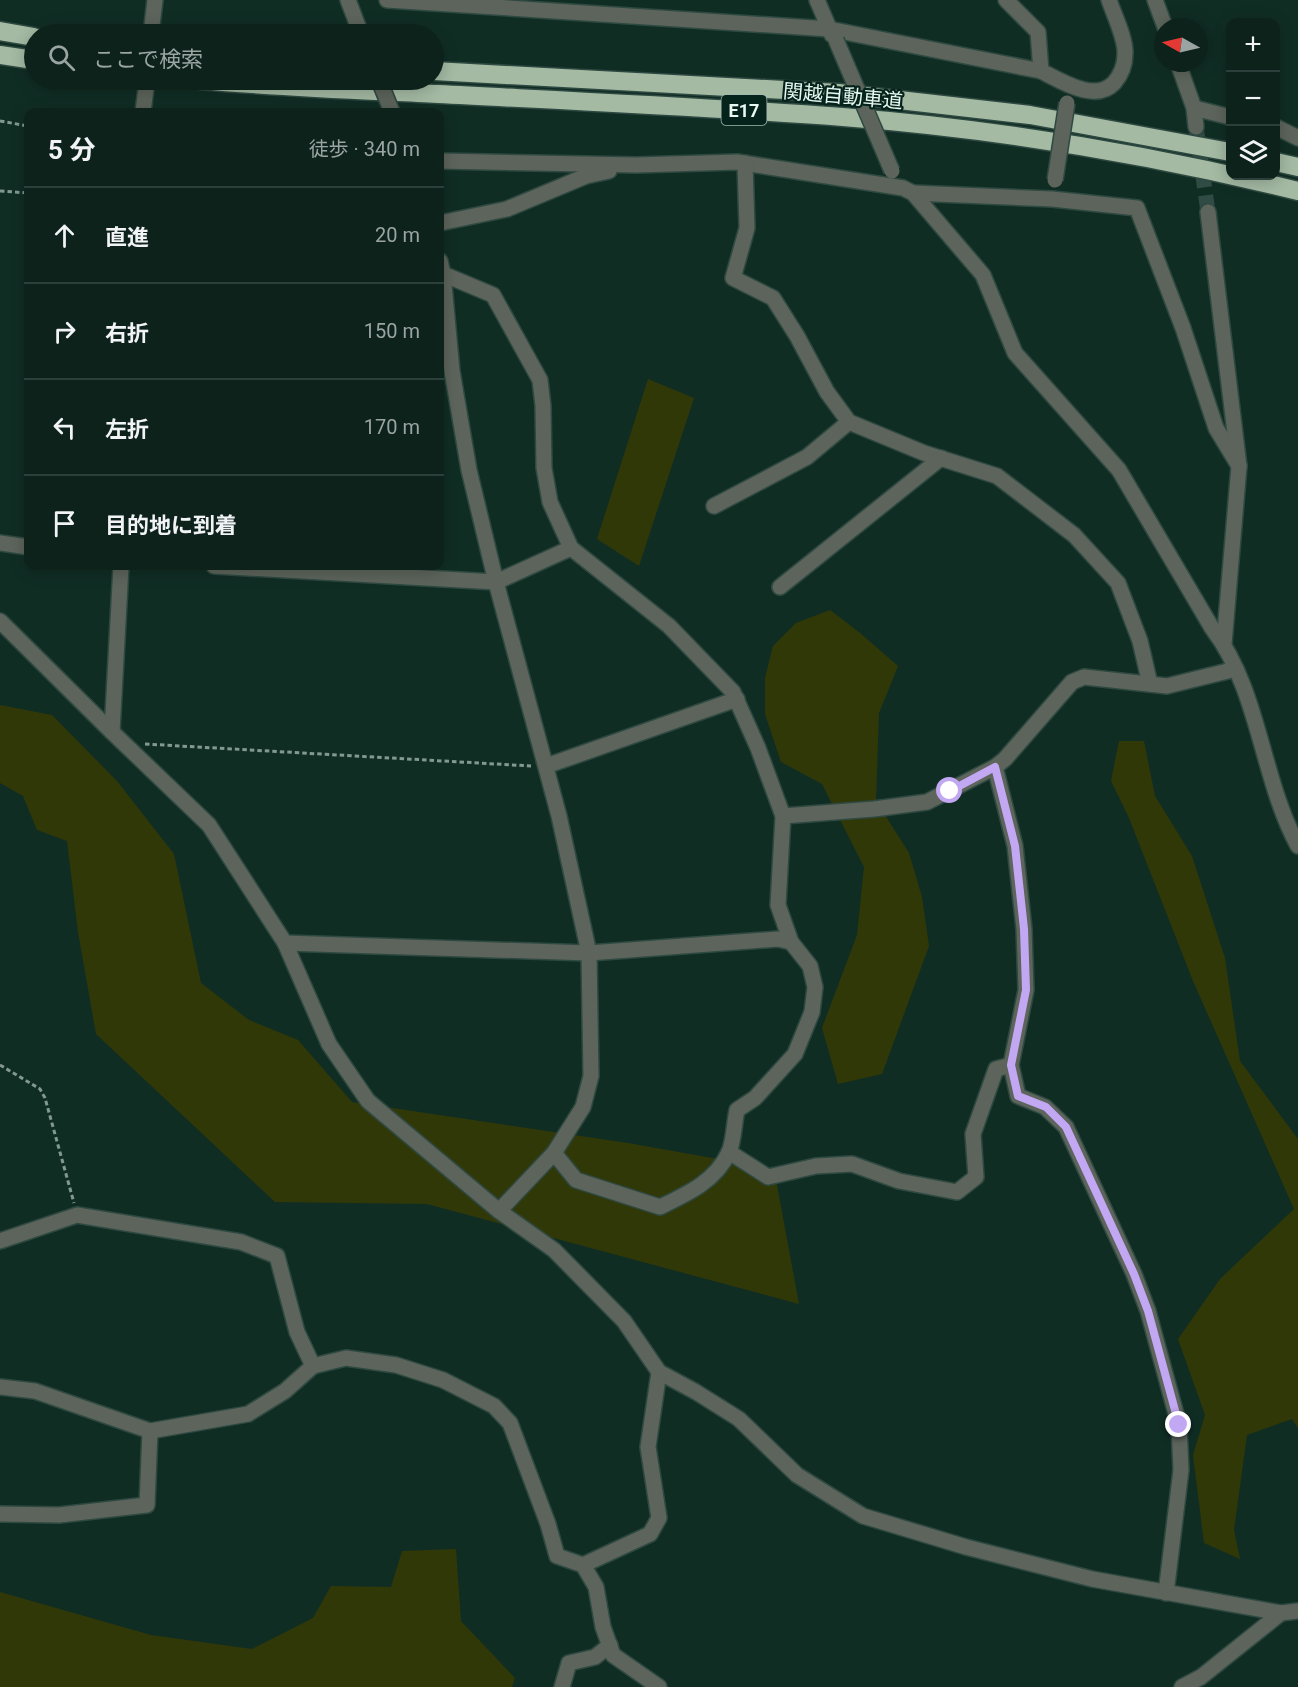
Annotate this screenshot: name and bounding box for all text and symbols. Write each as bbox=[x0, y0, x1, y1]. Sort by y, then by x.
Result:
north arrow bbox=[1154, 18, 1208, 72]
map controls bbox=[1226, 18, 1280, 180]
button: + bbox=[1226, 18, 1280, 72]
search box bbox=[24, 24, 444, 90]
icon: search bbox=[45, 41, 78, 74]
text: ここで検索 bbox=[93, 47, 203, 72]
button: − bbox=[1226, 72, 1280, 126]
street label: 関越自動車道 bbox=[782, 79, 904, 113]
road number: E17 bbox=[722, 95, 766, 125]
button: layers bbox=[1226, 126, 1280, 180]
text: 5 分 bbox=[48, 135, 95, 165]
text: 徒歩 · 340 m bbox=[309, 137, 420, 161]
icon: ahead bbox=[48, 219, 81, 252]
text: 20 m bbox=[375, 223, 420, 247]
text: 直進 bbox=[105, 225, 149, 250]
icon: right bbox=[48, 315, 81, 348]
text: 150 m bbox=[364, 319, 420, 343]
text: 右折 bbox=[105, 321, 149, 346]
icon: left bbox=[48, 411, 81, 444]
text: 170 m bbox=[364, 415, 420, 439]
text: 左折 bbox=[105, 417, 149, 442]
icon: arrive bbox=[48, 507, 81, 540]
text: 目的地に到着 bbox=[105, 513, 237, 538]
route start bbox=[936, 777, 962, 803]
route end bbox=[1165, 1411, 1191, 1437]

